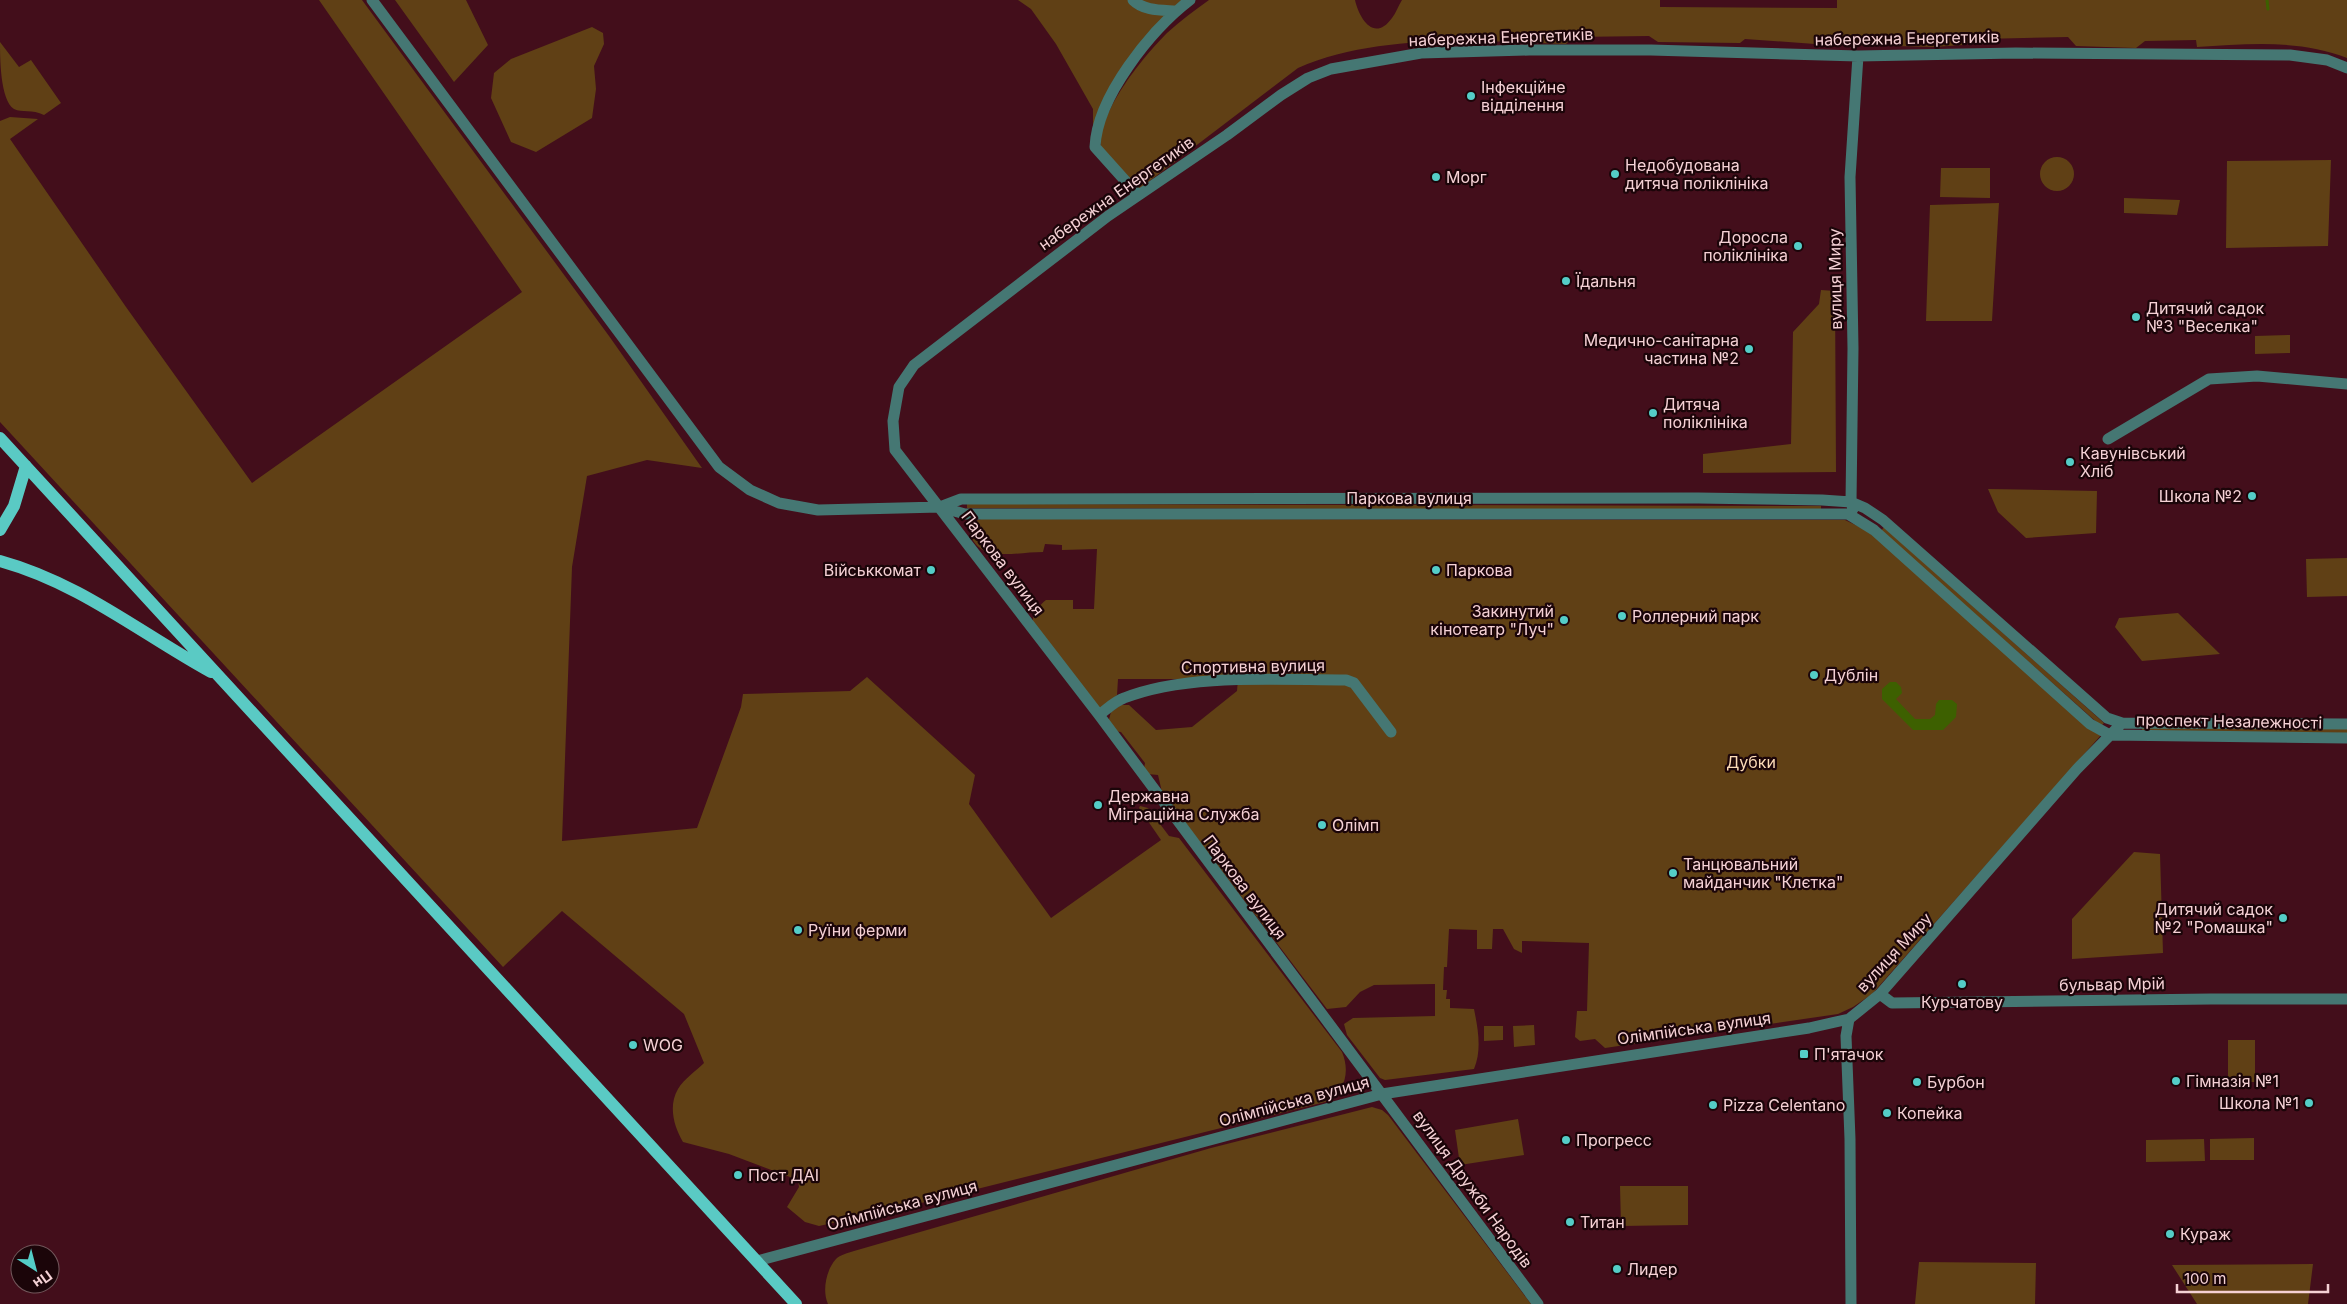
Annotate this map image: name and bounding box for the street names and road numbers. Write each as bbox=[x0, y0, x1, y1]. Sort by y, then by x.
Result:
street label: набережна Енергетиків bbox=[1408, 24, 1594, 50]
street label: набережна Енергетиків bbox=[1814, 26, 2000, 50]
street label: набережна Енергетиків bbox=[1035, 132, 1197, 254]
street label: вулиця Миру bbox=[1824, 228, 1846, 330]
street label: Паркова вулиця bbox=[1346, 488, 1472, 508]
street label: Паркова вулиця bbox=[957, 507, 1049, 619]
street label: Спортивна вулиця bbox=[1181, 655, 1325, 677]
street label: проспект Незалежності bbox=[2136, 709, 2322, 733]
street label: Паркова вулиця bbox=[1199, 831, 1291, 943]
street label: вулиця Миру bbox=[1852, 908, 1936, 996]
street label: бульвар Мрій bbox=[2059, 973, 2165, 995]
street label: Олімпійська вулиця bbox=[1616, 1007, 1772, 1049]
street label: Олімпійська вулиця bbox=[1217, 1071, 1371, 1131]
street label: вулиця Дружби Народів bbox=[1409, 1106, 1537, 1272]
street label: Олімпійська вулиця bbox=[825, 1175, 979, 1235]

